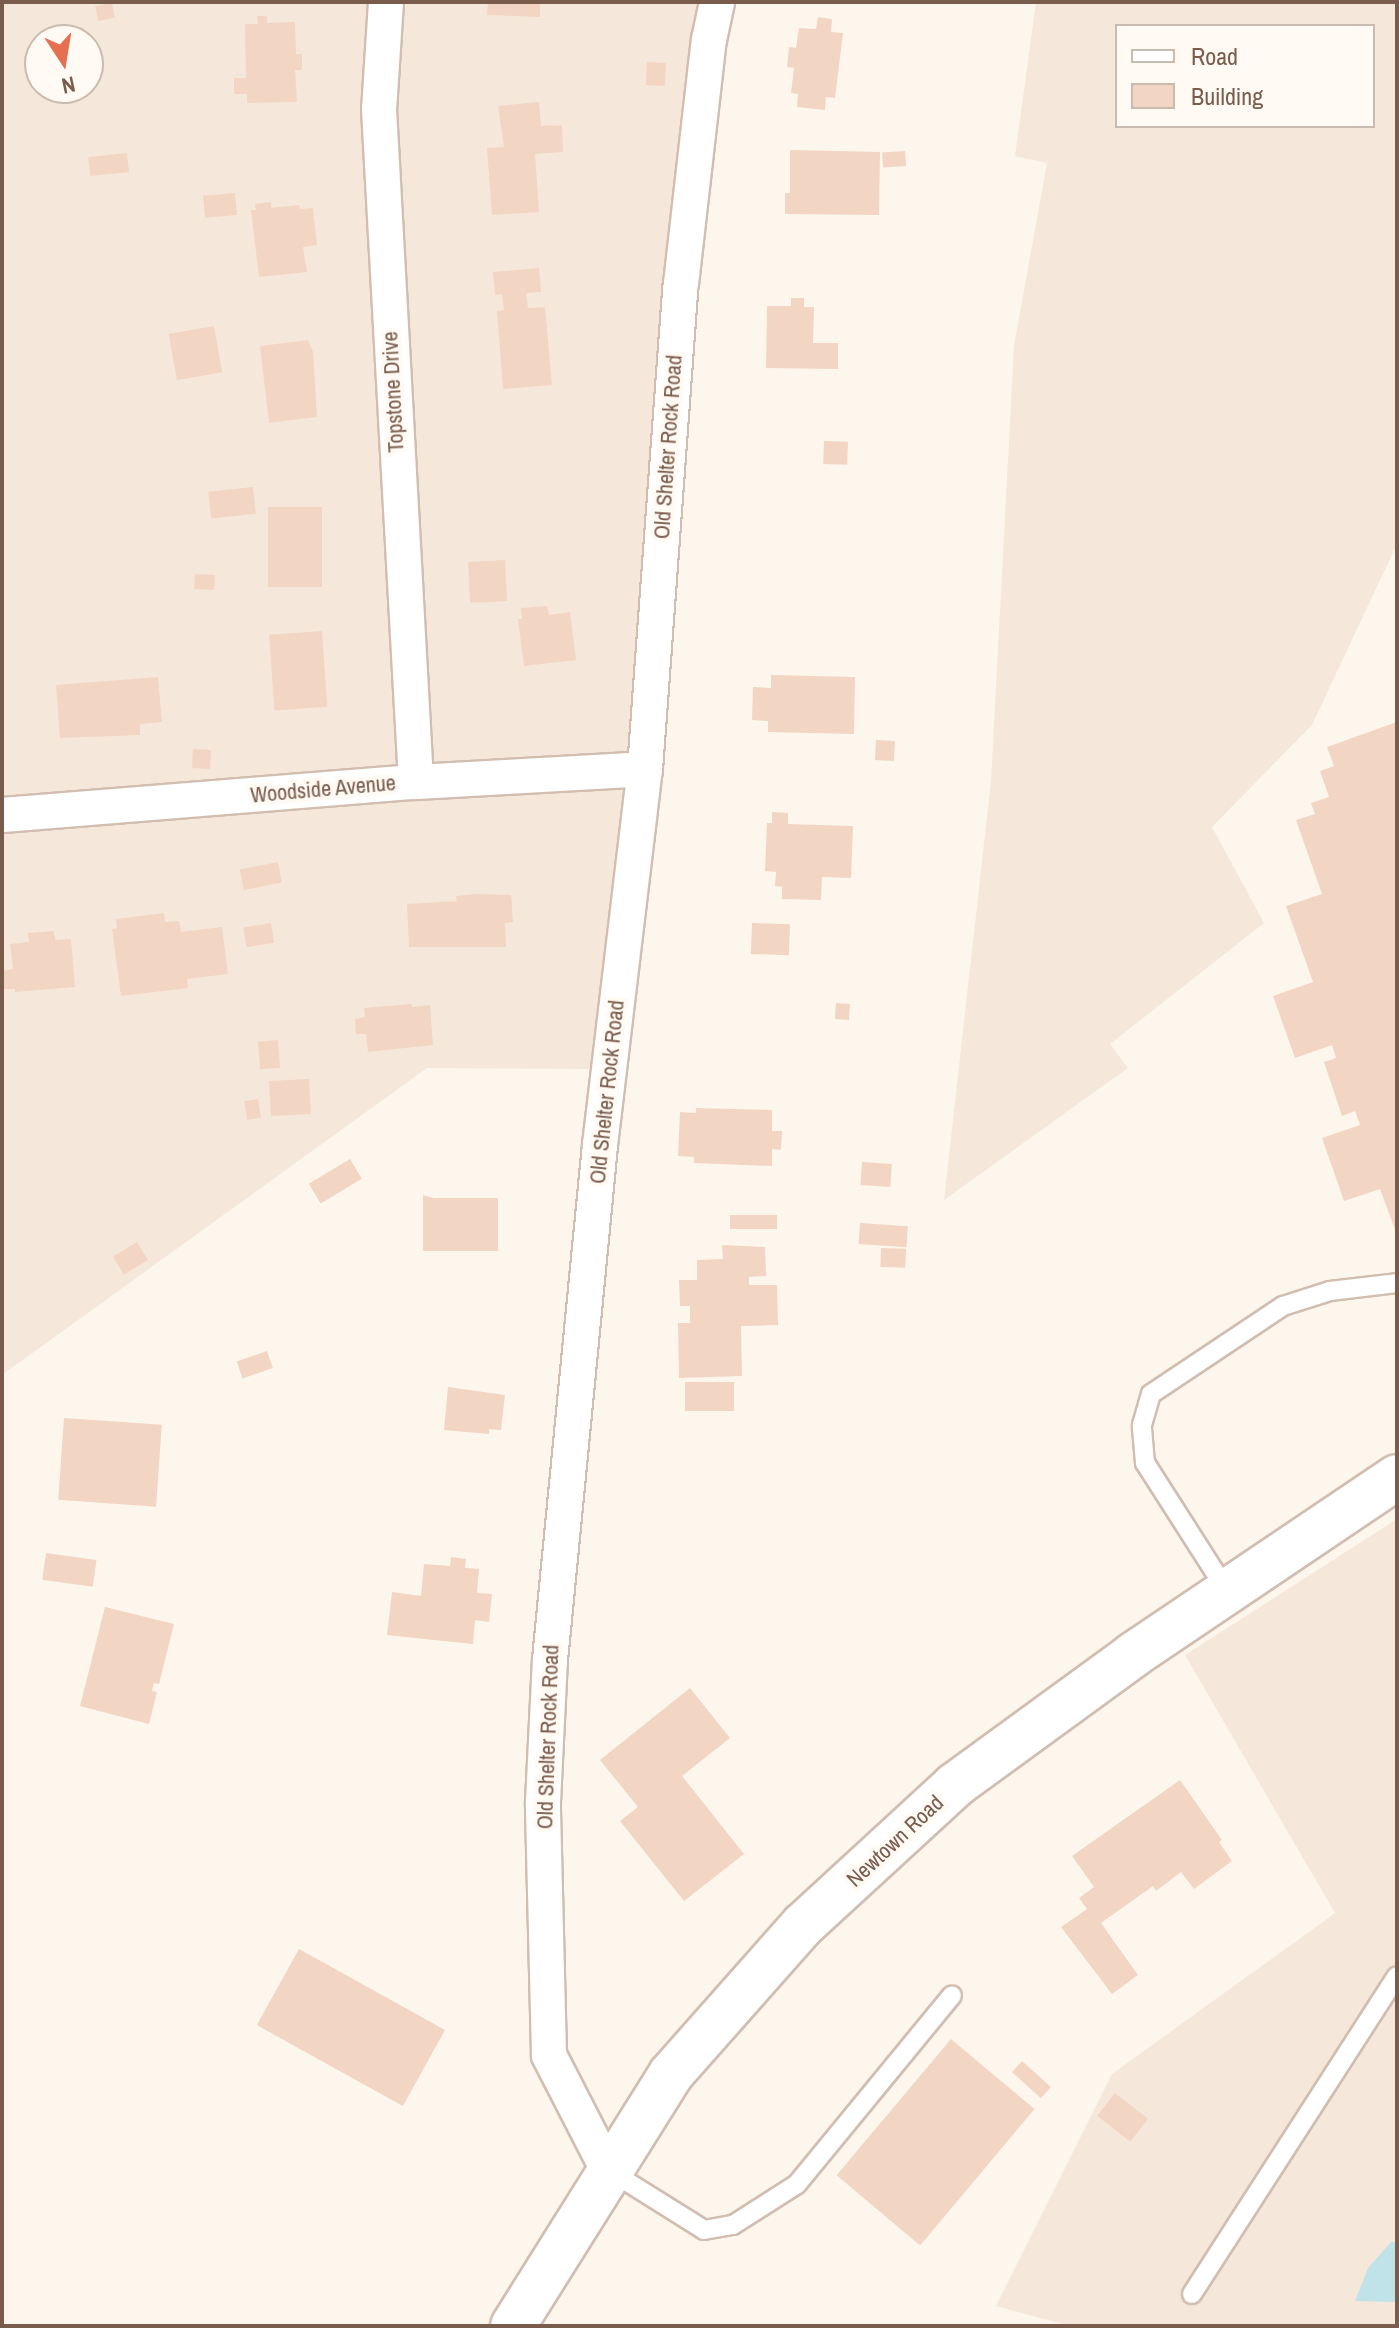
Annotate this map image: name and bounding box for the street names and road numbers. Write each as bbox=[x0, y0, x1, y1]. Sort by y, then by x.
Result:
street label: Topstone Drive bbox=[377, 331, 409, 453]
street label: Old Shelter Rock Road bbox=[648, 354, 688, 540]
street label: Woodside Avenue bbox=[249, 769, 397, 809]
street label: Old Shelter Rock Road bbox=[584, 999, 630, 1185]
street label: Old Shelter Rock Road bbox=[532, 1644, 564, 1830]
street label: Newtown Road bbox=[841, 1790, 949, 1892]

